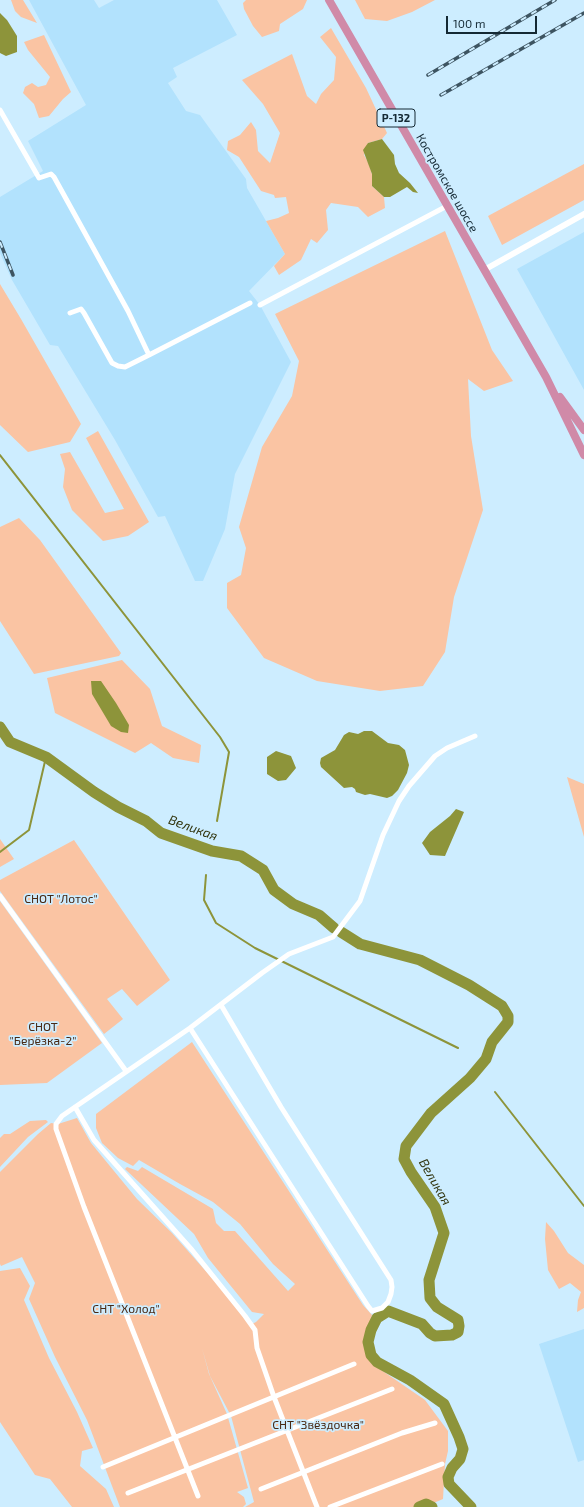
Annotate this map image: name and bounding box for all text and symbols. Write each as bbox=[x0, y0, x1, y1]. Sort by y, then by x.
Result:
scale bar bbox=[448, 8, 539, 34]
text: 100 m bbox=[453, 16, 485, 30]
road number: Р-132 bbox=[377, 109, 415, 127]
street label: Костромское шоссе bbox=[413, 131, 481, 235]
water label: Великая bbox=[166, 812, 220, 844]
park label: СНОТ "Лотос" bbox=[24, 892, 98, 906]
park label: СНОТ "Берёзка-2" bbox=[10, 1020, 76, 1048]
water label: Великая bbox=[415, 1156, 455, 1208]
park label: СНТ "Холод" bbox=[92, 1302, 160, 1316]
park label: СНТ "Звёздочка" bbox=[272, 1418, 364, 1432]

